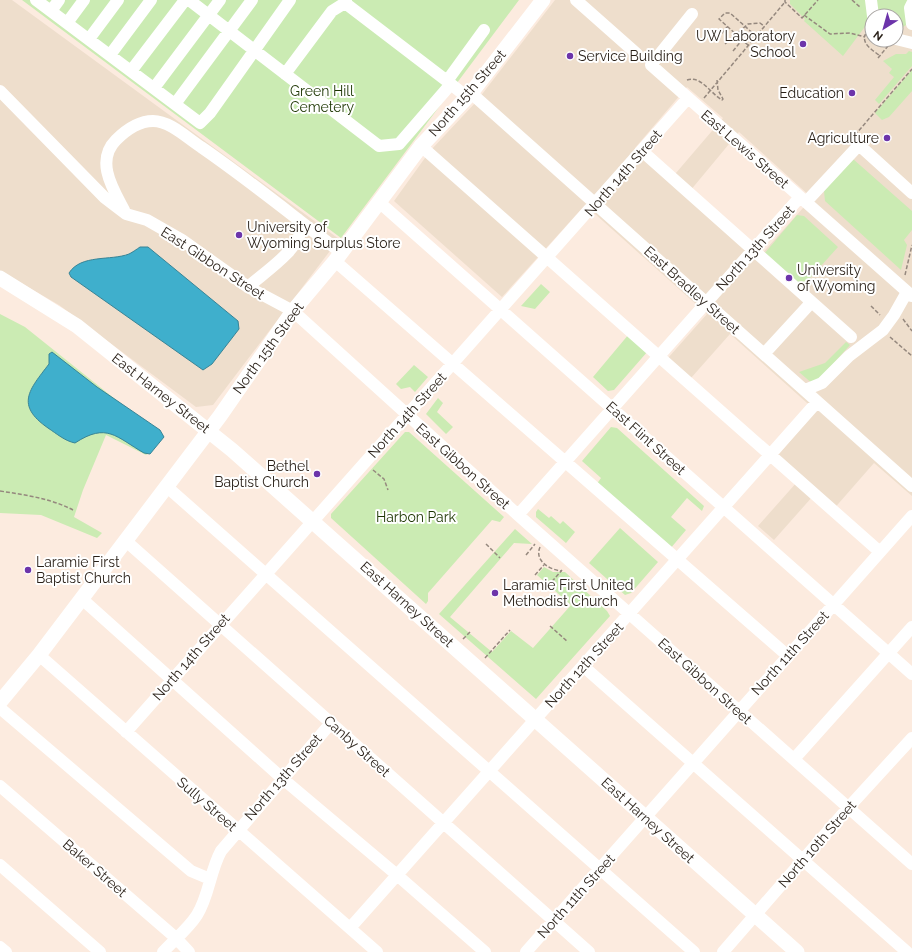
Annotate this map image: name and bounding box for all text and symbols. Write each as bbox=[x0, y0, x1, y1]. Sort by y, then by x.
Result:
north arrow bbox=[864, 8, 904, 48]
place label: UW Laboratory School bbox=[696, 28, 795, 60]
text: N bbox=[871, 28, 886, 43]
marker: UW Laboratory School bbox=[798, 39, 808, 49]
street label: North 15th Street bbox=[425, 46, 509, 139]
place label: Service Building bbox=[578, 48, 683, 64]
marker: Service Building bbox=[565, 51, 575, 61]
park label: Green Hill Cemetery bbox=[290, 83, 354, 115]
place label: Education bbox=[779, 85, 844, 101]
marker: Education bbox=[847, 88, 857, 98]
street label: East Lewis Street bbox=[698, 107, 792, 192]
street label: North 14th Street bbox=[581, 126, 665, 219]
place label: Agriculture bbox=[807, 130, 879, 146]
marker: Agriculture bbox=[882, 133, 892, 143]
street label: North 13th Street bbox=[713, 202, 798, 294]
place label: University of Wyoming Surplus Store bbox=[247, 219, 400, 251]
street label: East Gibbon Street bbox=[158, 224, 268, 303]
marker: University of Wyoming Surplus Store bbox=[234, 230, 244, 240]
street label: East Bradley Street bbox=[641, 243, 743, 337]
place label: University of Wyoming bbox=[797, 262, 875, 294]
marker: University of Wyoming bbox=[784, 273, 794, 283]
street label: North 15th Street bbox=[229, 299, 307, 397]
street label: East Harney Street bbox=[109, 350, 213, 436]
street label: North 14th Street bbox=[365, 369, 450, 461]
street label: East Flint Street bbox=[603, 398, 689, 478]
street label: East Gibbon Street bbox=[413, 420, 513, 512]
place label: Bethel Baptist Church bbox=[214, 458, 309, 490]
marker: Bethel Baptist Church bbox=[312, 469, 322, 479]
park label: Harbon Park bbox=[376, 509, 457, 525]
place label: Laramie First Baptist Church bbox=[36, 554, 131, 586]
street label: East Harney Street bbox=[357, 558, 457, 650]
marker: Laramie First Baptist Church bbox=[23, 565, 33, 575]
place label: Laramie First United Methodist Church bbox=[503, 577, 633, 609]
marker: Laramie First United Methodist Church bbox=[490, 588, 500, 598]
street label: North 11th Street bbox=[748, 607, 832, 698]
street label: North 14th Street bbox=[149, 610, 233, 703]
street label: North 12th Street bbox=[542, 619, 627, 711]
street label: East Gibbon Street bbox=[655, 635, 755, 727]
street label: Canby Street bbox=[321, 712, 394, 780]
street label: North 13th Street bbox=[241, 730, 325, 823]
street label: Sully Street bbox=[174, 774, 240, 834]
street label: East Harney Street bbox=[598, 774, 698, 866]
street label: North 10th Street bbox=[775, 797, 859, 891]
street label: Baker Street bbox=[60, 836, 130, 900]
street label: North 11th Street bbox=[534, 850, 618, 941]

